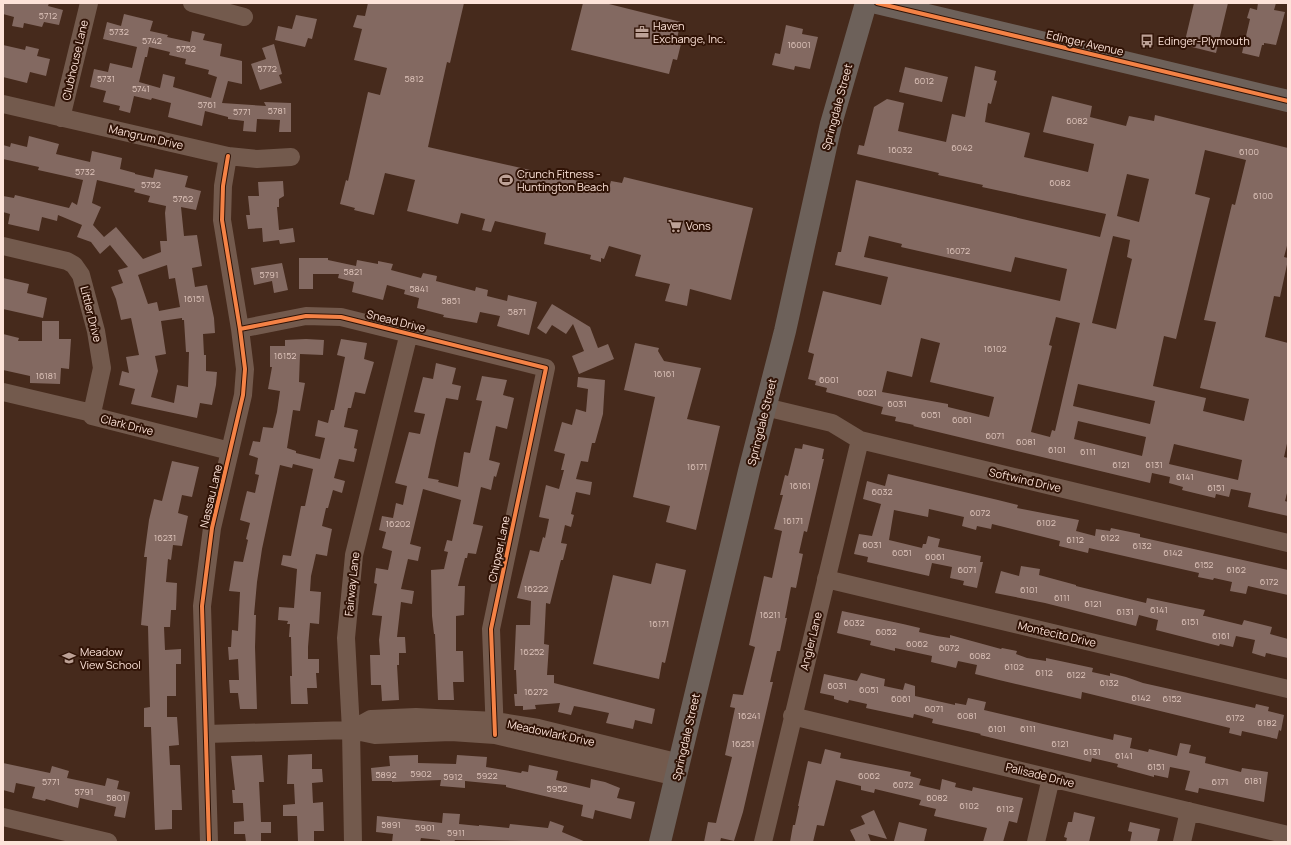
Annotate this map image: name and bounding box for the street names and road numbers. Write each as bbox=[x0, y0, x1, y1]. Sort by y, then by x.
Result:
street label: Clubhouse Lane bbox=[58, 18, 91, 102]
street label: Edinger Avenue bbox=[1045, 26, 1126, 59]
street label: Springdale Street bbox=[818, 62, 855, 152]
street label: Mangrum Drive bbox=[107, 121, 185, 153]
street label: Littler Drive bbox=[77, 284, 106, 344]
street label: Snead Drive bbox=[365, 306, 428, 335]
street label: Springdale Street bbox=[743, 377, 780, 467]
street label: Clark Drive bbox=[99, 411, 156, 438]
street label: Nassau Lane bbox=[196, 462, 225, 529]
street label: Softwind Drive bbox=[988, 464, 1063, 495]
street label: Chipper Lane bbox=[484, 514, 513, 583]
street label: Fairway Lane bbox=[341, 551, 362, 617]
street label: Angler Lane bbox=[796, 609, 825, 672]
street label: Montecito Drive bbox=[1016, 617, 1098, 650]
street label: Springdale Street bbox=[668, 692, 703, 782]
street label: Meadowlark Drive bbox=[506, 716, 597, 749]
street label: Palisade Drive bbox=[1004, 759, 1077, 790]

